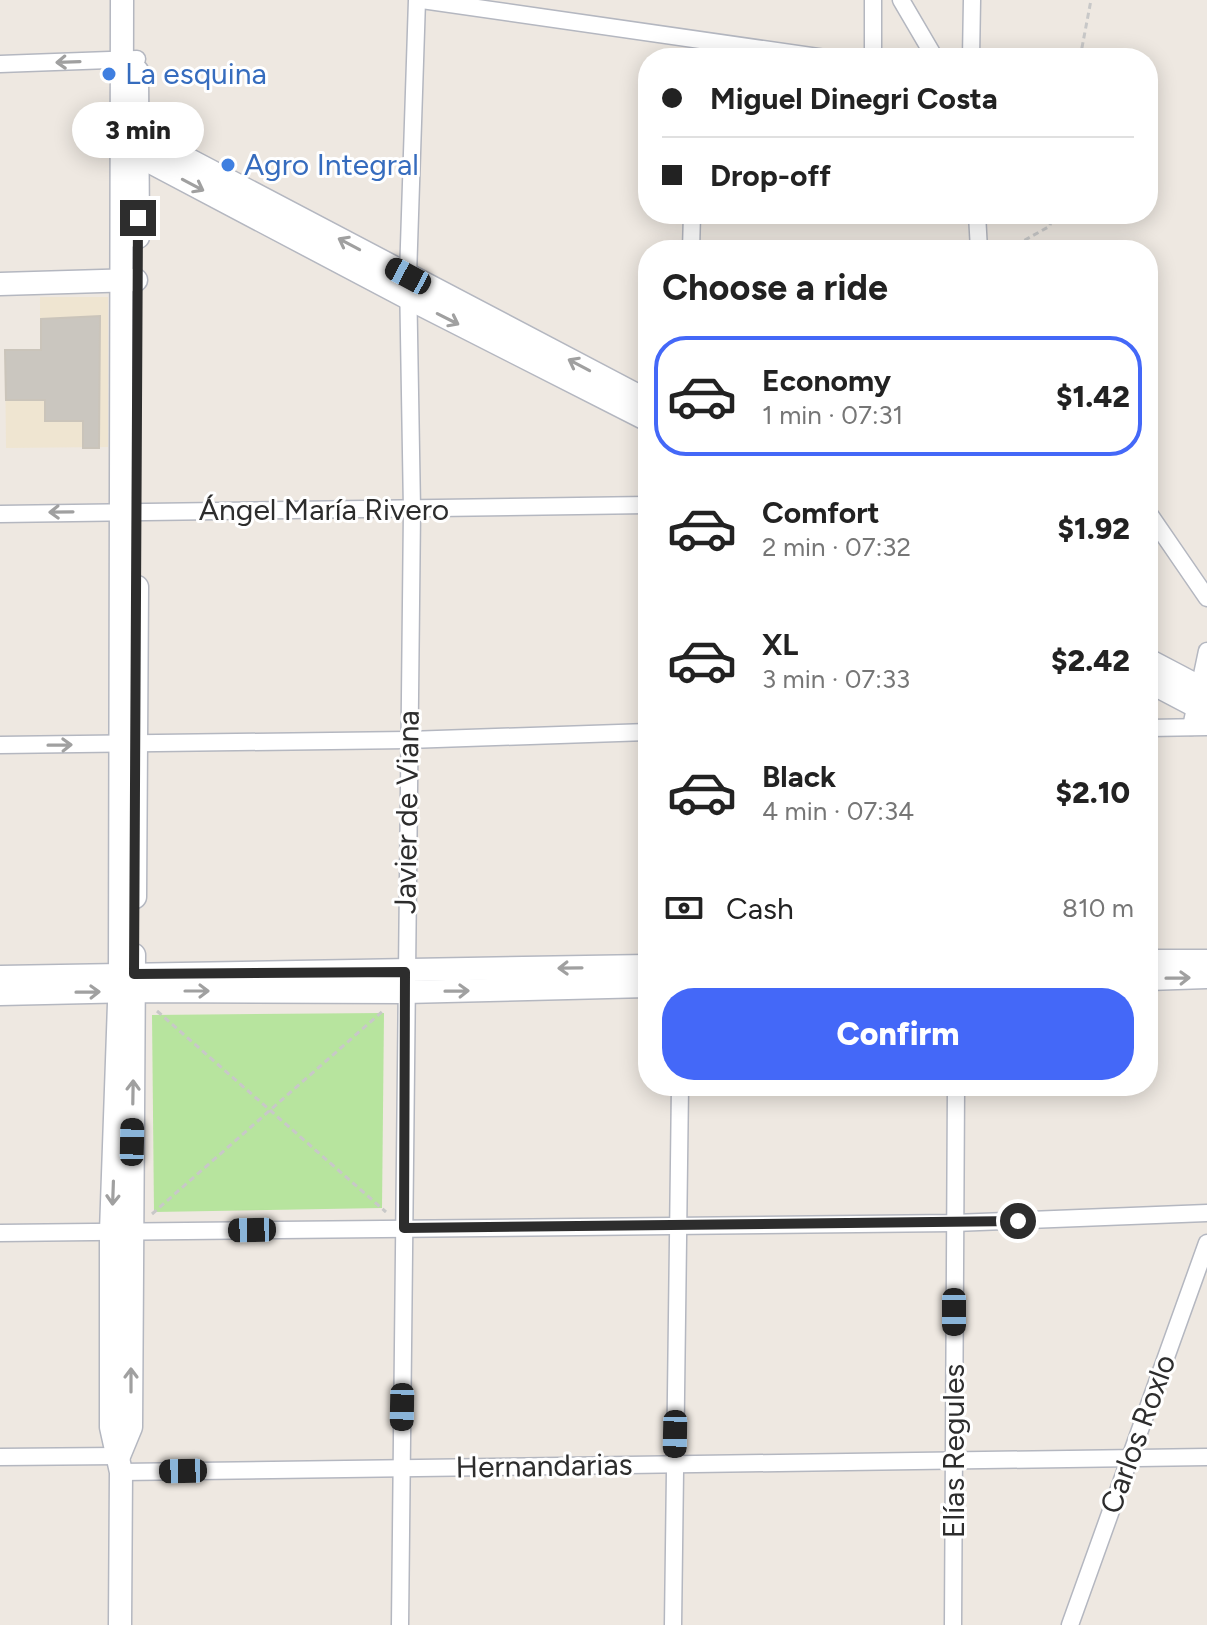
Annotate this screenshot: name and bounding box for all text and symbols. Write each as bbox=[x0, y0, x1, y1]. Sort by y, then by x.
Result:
one-way arrow bbox=[55, 54, 82, 69]
place label: La esquina bbox=[125, 55, 267, 92]
marker: La esquina bbox=[100, 65, 118, 83]
text: Miguel Dinegri Costa bbox=[710, 80, 998, 117]
callout: 3 min bbox=[72, 102, 204, 158]
text: 3 min bbox=[105, 114, 171, 146]
place label: Agro Integral bbox=[244, 146, 419, 183]
marker: Agro Integral bbox=[219, 156, 237, 174]
text: Drop-off bbox=[710, 157, 831, 194]
one-way arrow bbox=[181, 178, 205, 193]
route end bbox=[120, 200, 156, 236]
one-way arrow bbox=[337, 236, 361, 252]
car bbox=[381, 254, 435, 298]
text: Choose a ride bbox=[662, 266, 888, 309]
one-way arrow bbox=[436, 312, 460, 327]
one-way arrow bbox=[567, 356, 591, 372]
icon: car bbox=[666, 360, 738, 432]
text: Economy bbox=[762, 362, 891, 399]
text: $1.42 bbox=[1056, 378, 1130, 415]
text: 1 min · 07:31 bbox=[762, 399, 903, 431]
street label: Ángel María Rivero bbox=[199, 491, 449, 528]
icon: car bbox=[666, 492, 738, 564]
text: Comfort bbox=[762, 494, 880, 531]
one-way arrow bbox=[48, 505, 75, 520]
text: $1.92 bbox=[1057, 510, 1130, 547]
text: 2 min · 07:32 bbox=[762, 531, 911, 563]
icon: car bbox=[666, 624, 738, 696]
text: XL bbox=[762, 626, 798, 663]
text: $2.42 bbox=[1051, 642, 1130, 679]
text: 3 min · 07:33 bbox=[762, 663, 910, 695]
street label: Javier de Viana bbox=[386, 710, 427, 914]
one-way arrow bbox=[46, 737, 73, 752]
icon: car bbox=[666, 756, 738, 828]
text: Black bbox=[762, 758, 836, 795]
text: $2.10 bbox=[1056, 774, 1130, 811]
text: 4 min · 07:34 bbox=[762, 795, 914, 827]
icon: cash bbox=[662, 886, 706, 930]
text: Cash bbox=[726, 890, 794, 927]
text: 810 m bbox=[1062, 892, 1134, 924]
one-way arrow bbox=[557, 961, 584, 976]
one-way arrow bbox=[1164, 970, 1190, 986]
one-way arrow bbox=[183, 983, 210, 999]
one-way arrow bbox=[443, 983, 470, 998]
one-way arrow bbox=[74, 985, 101, 1000]
button: Confirm bbox=[662, 988, 1134, 1080]
one-way arrow bbox=[125, 1079, 141, 1106]
car bbox=[120, 1118, 144, 1166]
one-way arrow bbox=[105, 1179, 120, 1206]
route start bbox=[1000, 1203, 1036, 1239]
car bbox=[228, 1218, 276, 1242]
car bbox=[942, 1288, 966, 1336]
street label: Carlos Roxlo bbox=[1092, 1349, 1183, 1519]
street label: Elías Regules bbox=[935, 1364, 972, 1538]
one-way arrow bbox=[123, 1367, 139, 1394]
car bbox=[390, 1383, 414, 1431]
car bbox=[663, 1410, 687, 1458]
street label: Hernandarias bbox=[455, 1445, 633, 1486]
car bbox=[159, 1459, 207, 1483]

